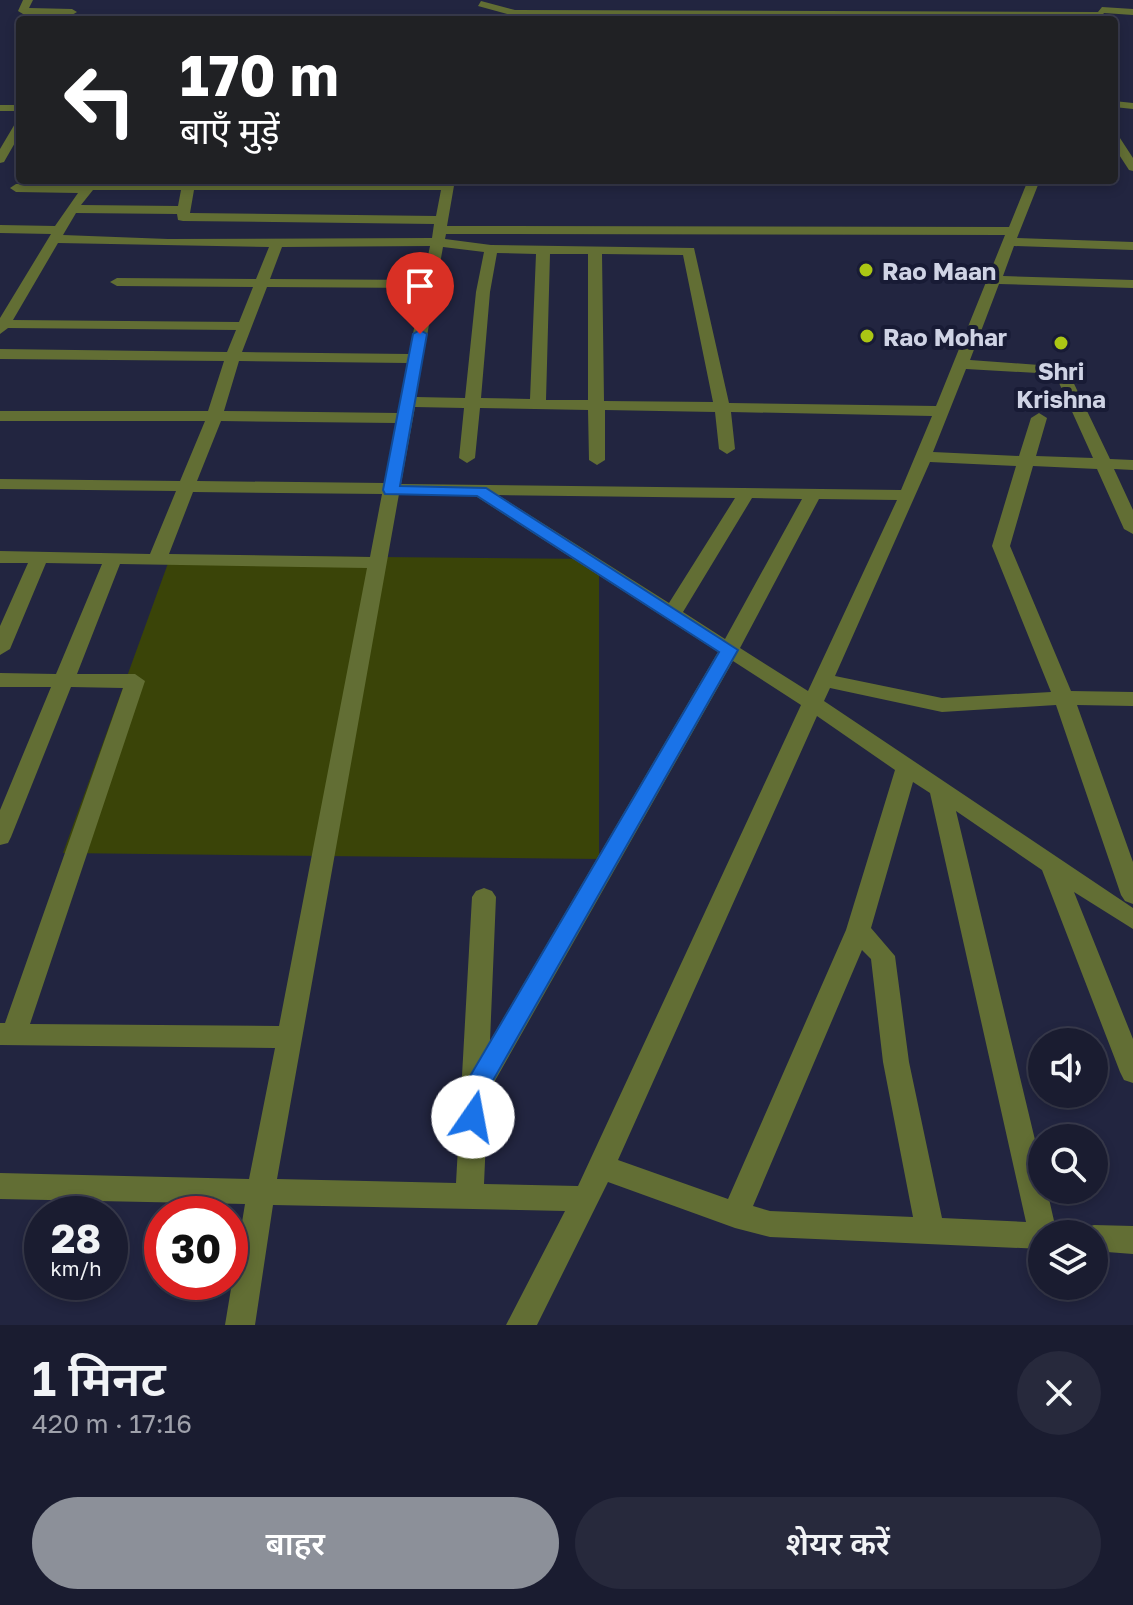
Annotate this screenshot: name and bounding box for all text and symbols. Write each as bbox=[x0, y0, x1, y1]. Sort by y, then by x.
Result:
text: 170 m bbox=[180, 41, 339, 108]
icon: left bbox=[48, 48, 152, 152]
text: बाएँ मुड़ें bbox=[180, 109, 280, 152]
pin bbox=[386, 252, 454, 334]
place label: Rao Maan bbox=[882, 256, 996, 285]
marker: Rao Maan bbox=[857, 261, 875, 279]
icon: arrive bbox=[398, 264, 442, 308]
place label: Rao Mohar bbox=[883, 322, 1007, 351]
marker: Rao Mohar bbox=[858, 327, 876, 345]
marker: Shri Krishna bbox=[1052, 334, 1070, 352]
place label: Shri Krishna bbox=[1016, 356, 1106, 413]
map controls bbox=[1028, 1028, 1108, 1300]
button: sound bbox=[1028, 1028, 1108, 1108]
position arrow bbox=[431, 1075, 515, 1159]
button: search bbox=[1028, 1124, 1108, 1204]
speed limit sign: 30 bbox=[144, 1196, 248, 1300]
text: 28 bbox=[51, 1214, 101, 1262]
button: layers bbox=[1028, 1220, 1108, 1300]
text: km/h bbox=[51, 1256, 101, 1280]
text: 1 मिनट bbox=[32, 1349, 166, 1407]
button: close bbox=[1017, 1351, 1101, 1435]
text: 420 m · 17:16 bbox=[32, 1408, 192, 1439]
button: बाहर bbox=[32, 1497, 559, 1589]
button: शेयर करें bbox=[575, 1497, 1101, 1589]

